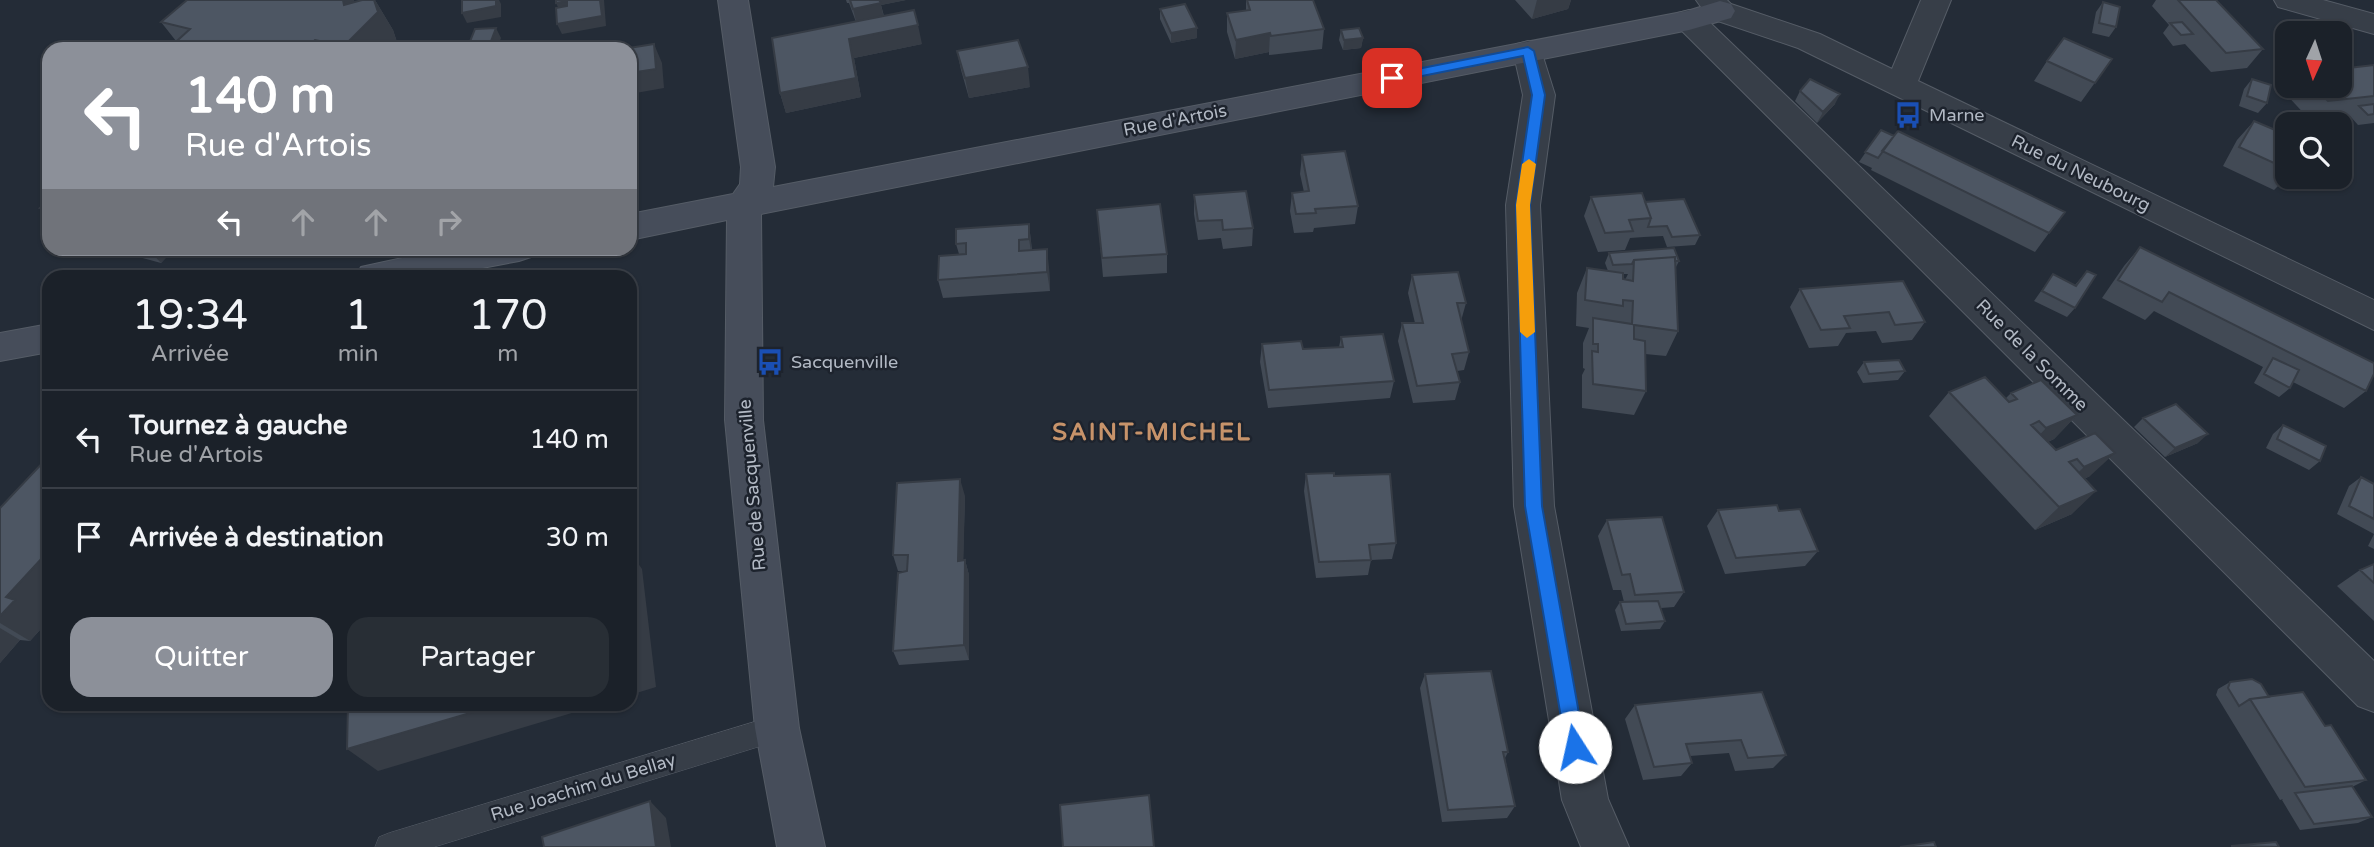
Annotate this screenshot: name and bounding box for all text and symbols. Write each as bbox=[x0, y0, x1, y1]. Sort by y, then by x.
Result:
north arrow bbox=[2275, 21, 2352, 98]
map controls bbox=[2275, 21, 2352, 189]
pin bbox=[1362, 48, 1422, 108]
icon: arrive bbox=[1373, 59, 1411, 97]
text: 140 m bbox=[185, 67, 335, 126]
icon: left bbox=[70, 70, 161, 161]
street label: Rue d'Artois bbox=[1121, 99, 1229, 141]
bus stop icon: Marne bbox=[1893, 100, 1923, 130]
place label: Marne bbox=[1929, 104, 1985, 126]
button: search bbox=[2275, 112, 2352, 189]
text: Rue d'Artois bbox=[185, 127, 372, 165]
street label: Rue du Neubourg bbox=[2008, 130, 2154, 216]
icon: left bbox=[211, 203, 249, 241]
icon: ahead bbox=[284, 203, 322, 241]
icon: ahead bbox=[357, 203, 395, 241]
icon: right bbox=[430, 203, 468, 241]
text: 19:34 bbox=[132, 290, 248, 341]
text: 1 bbox=[345, 290, 371, 341]
text: 170 bbox=[468, 290, 547, 341]
street label: Rue de la Somme bbox=[1971, 294, 2093, 416]
text: Arrivée bbox=[151, 340, 229, 368]
text: min bbox=[338, 340, 379, 368]
text: m bbox=[497, 340, 518, 368]
bus stop icon: Sacquenville bbox=[755, 347, 785, 377]
place label: Sacquenville bbox=[791, 351, 898, 373]
street label: Rue de Sacquenville bbox=[734, 398, 770, 572]
text: Tournez à gauche bbox=[129, 410, 348, 441]
district label: SAINT-MICHEL bbox=[1052, 418, 1252, 447]
icon: left bbox=[70, 420, 108, 458]
text: 140 m bbox=[529, 424, 609, 455]
text: Rue d'Artois bbox=[129, 441, 263, 469]
icon: arrive bbox=[70, 518, 108, 556]
text: Arrivée à destination bbox=[129, 522, 384, 553]
text: 30 m bbox=[546, 522, 609, 553]
button: Quitter bbox=[70, 617, 333, 697]
button: Partager bbox=[347, 617, 609, 697]
position arrow bbox=[1538, 710, 1612, 784]
street label: Rue Joachim du Bellay bbox=[488, 748, 679, 826]

